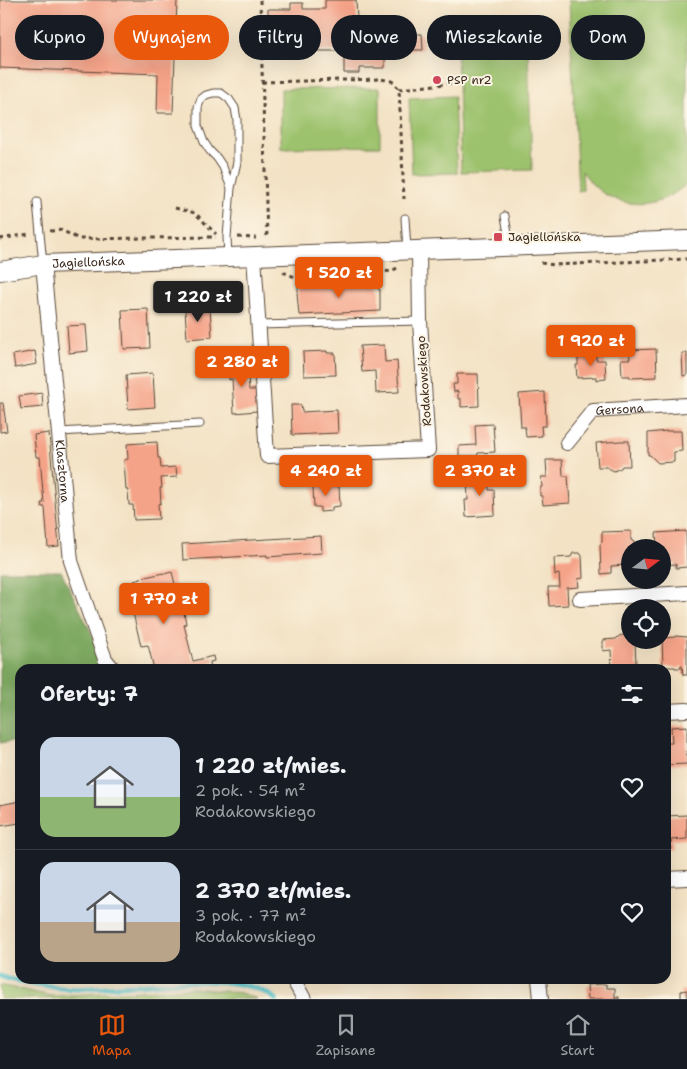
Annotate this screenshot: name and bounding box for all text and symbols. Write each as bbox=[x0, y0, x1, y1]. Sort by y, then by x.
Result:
chip: Kupno bbox=[15, 15, 104, 60]
chip: Wynajem bbox=[114, 15, 229, 60]
chip: Filtry bbox=[239, 15, 321, 60]
chip: Nowe bbox=[331, 15, 417, 60]
chip: Mieszkanie bbox=[427, 15, 561, 60]
chip: Dom bbox=[571, 15, 645, 60]
place label: PSP nr2 bbox=[447, 72, 492, 88]
marker: PSP nr2 bbox=[431, 74, 443, 86]
place label: Jagiellońska bbox=[508, 229, 581, 245]
marker: Jagiellońska bbox=[492, 231, 504, 243]
street label: Jagiellońska bbox=[52, 253, 126, 272]
pin: 1 520 zł bbox=[287, 256, 391, 299]
text: 1 520 zł bbox=[306, 262, 372, 283]
pin: 1 220 zł bbox=[146, 280, 250, 323]
text: 1 220 zł bbox=[164, 286, 232, 307]
pin: 1 920 zł bbox=[539, 324, 643, 367]
text: 1 920 zł bbox=[557, 330, 625, 351]
street label: Rodakowskiego bbox=[413, 335, 435, 427]
pin: 2 280 zł bbox=[190, 346, 294, 388]
text: 2 280 zł bbox=[206, 351, 278, 372]
street label: Gersona bbox=[595, 400, 645, 419]
street label: Klasztorna bbox=[52, 439, 74, 504]
pin: 4 240 zł bbox=[274, 454, 378, 497]
pin: 2 370 zł bbox=[428, 454, 532, 497]
text: 4 240 zł bbox=[290, 460, 362, 481]
text: 2 370 zł bbox=[444, 460, 516, 481]
north arrow bbox=[621, 539, 671, 589]
map controls bbox=[621, 539, 671, 649]
pin: 1 770 zł bbox=[112, 582, 216, 625]
text: 1 770 zł bbox=[130, 588, 198, 609]
button: locate bbox=[621, 599, 671, 649]
text: Oferty: 7 bbox=[40, 680, 138, 708]
icon: filters bbox=[618, 680, 646, 708]
text: 1 220 zł/mies. bbox=[195, 752, 347, 780]
icon: home bbox=[80, 757, 140, 817]
icon: heart bbox=[618, 773, 646, 801]
text: 2 pok. · 54 m² bbox=[195, 780, 306, 801]
text: Rodakowskiego bbox=[195, 801, 316, 822]
text: 2 370 zł/mies. bbox=[195, 877, 351, 905]
icon: home bbox=[80, 882, 140, 942]
icon: heart bbox=[618, 898, 646, 926]
text: 3 pok. · 77 m² bbox=[195, 905, 307, 926]
text: Rodakowskiego bbox=[195, 926, 316, 947]
tab: Mapa bbox=[92, 1011, 131, 1059]
tab: Zapisane bbox=[316, 1011, 376, 1059]
tab: Start bbox=[560, 1011, 595, 1059]

